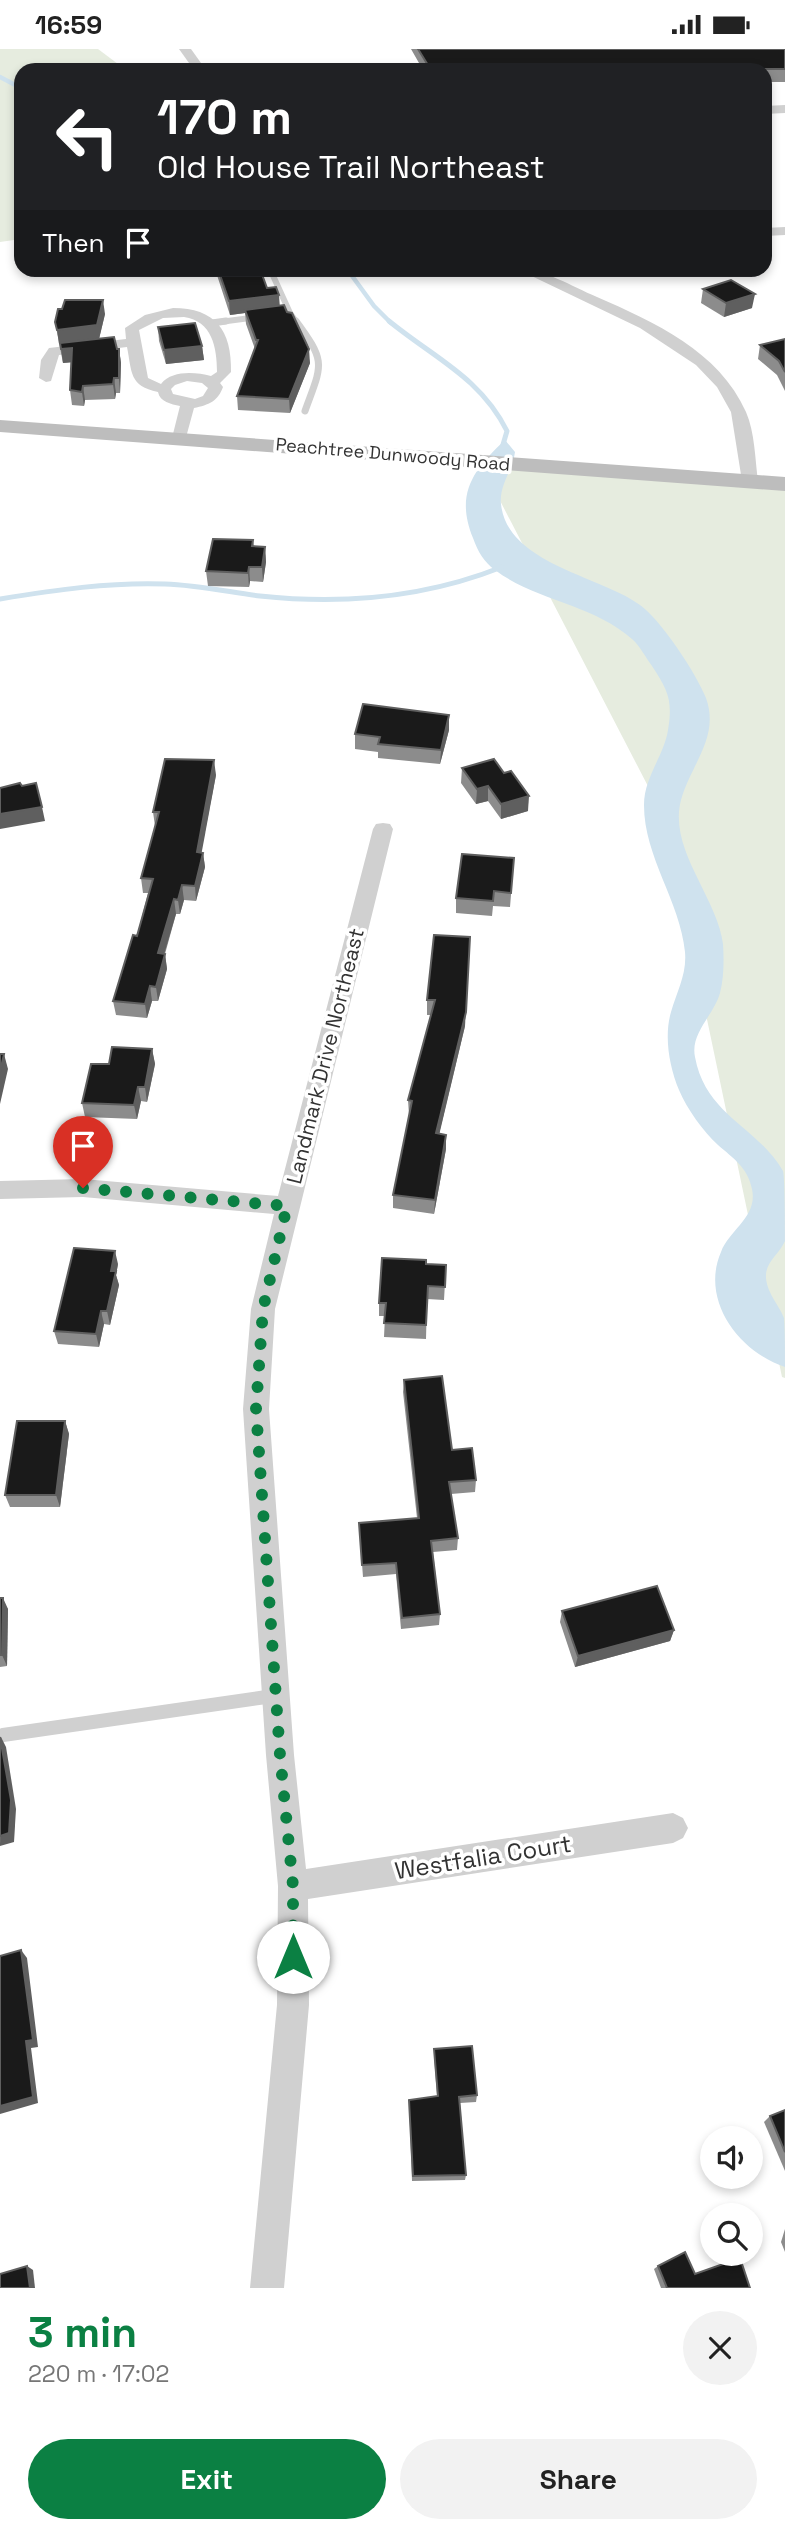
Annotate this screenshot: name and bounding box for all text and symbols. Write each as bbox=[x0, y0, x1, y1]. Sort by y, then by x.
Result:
text: 16:59 bbox=[35, 8, 102, 42]
text: 170 m bbox=[157, 86, 292, 148]
icon: left bbox=[42, 91, 133, 182]
text: Old House Trail Northeast bbox=[157, 147, 545, 187]
icon: arrive bbox=[119, 224, 157, 262]
text: Then bbox=[42, 226, 105, 260]
street label: Peachtree Dunwoody Road bbox=[275, 432, 511, 476]
street label: Landmark Drive Northeast bbox=[280, 925, 370, 1187]
pin bbox=[53, 1116, 113, 1188]
icon: arrive bbox=[64, 1127, 102, 1165]
street label: Westfalia Court bbox=[392, 1828, 574, 1886]
position arrow bbox=[256, 1920, 330, 1994]
map controls bbox=[700, 2126, 763, 2266]
button: sound bbox=[700, 2126, 763, 2189]
button: search bbox=[700, 2203, 763, 2266]
text: 3 min bbox=[28, 2306, 137, 2359]
button: close bbox=[683, 2311, 757, 2385]
text: 220 m · 17:02 bbox=[28, 2359, 169, 2389]
button: Exit bbox=[28, 2439, 386, 2519]
button: Share bbox=[400, 2439, 757, 2519]

